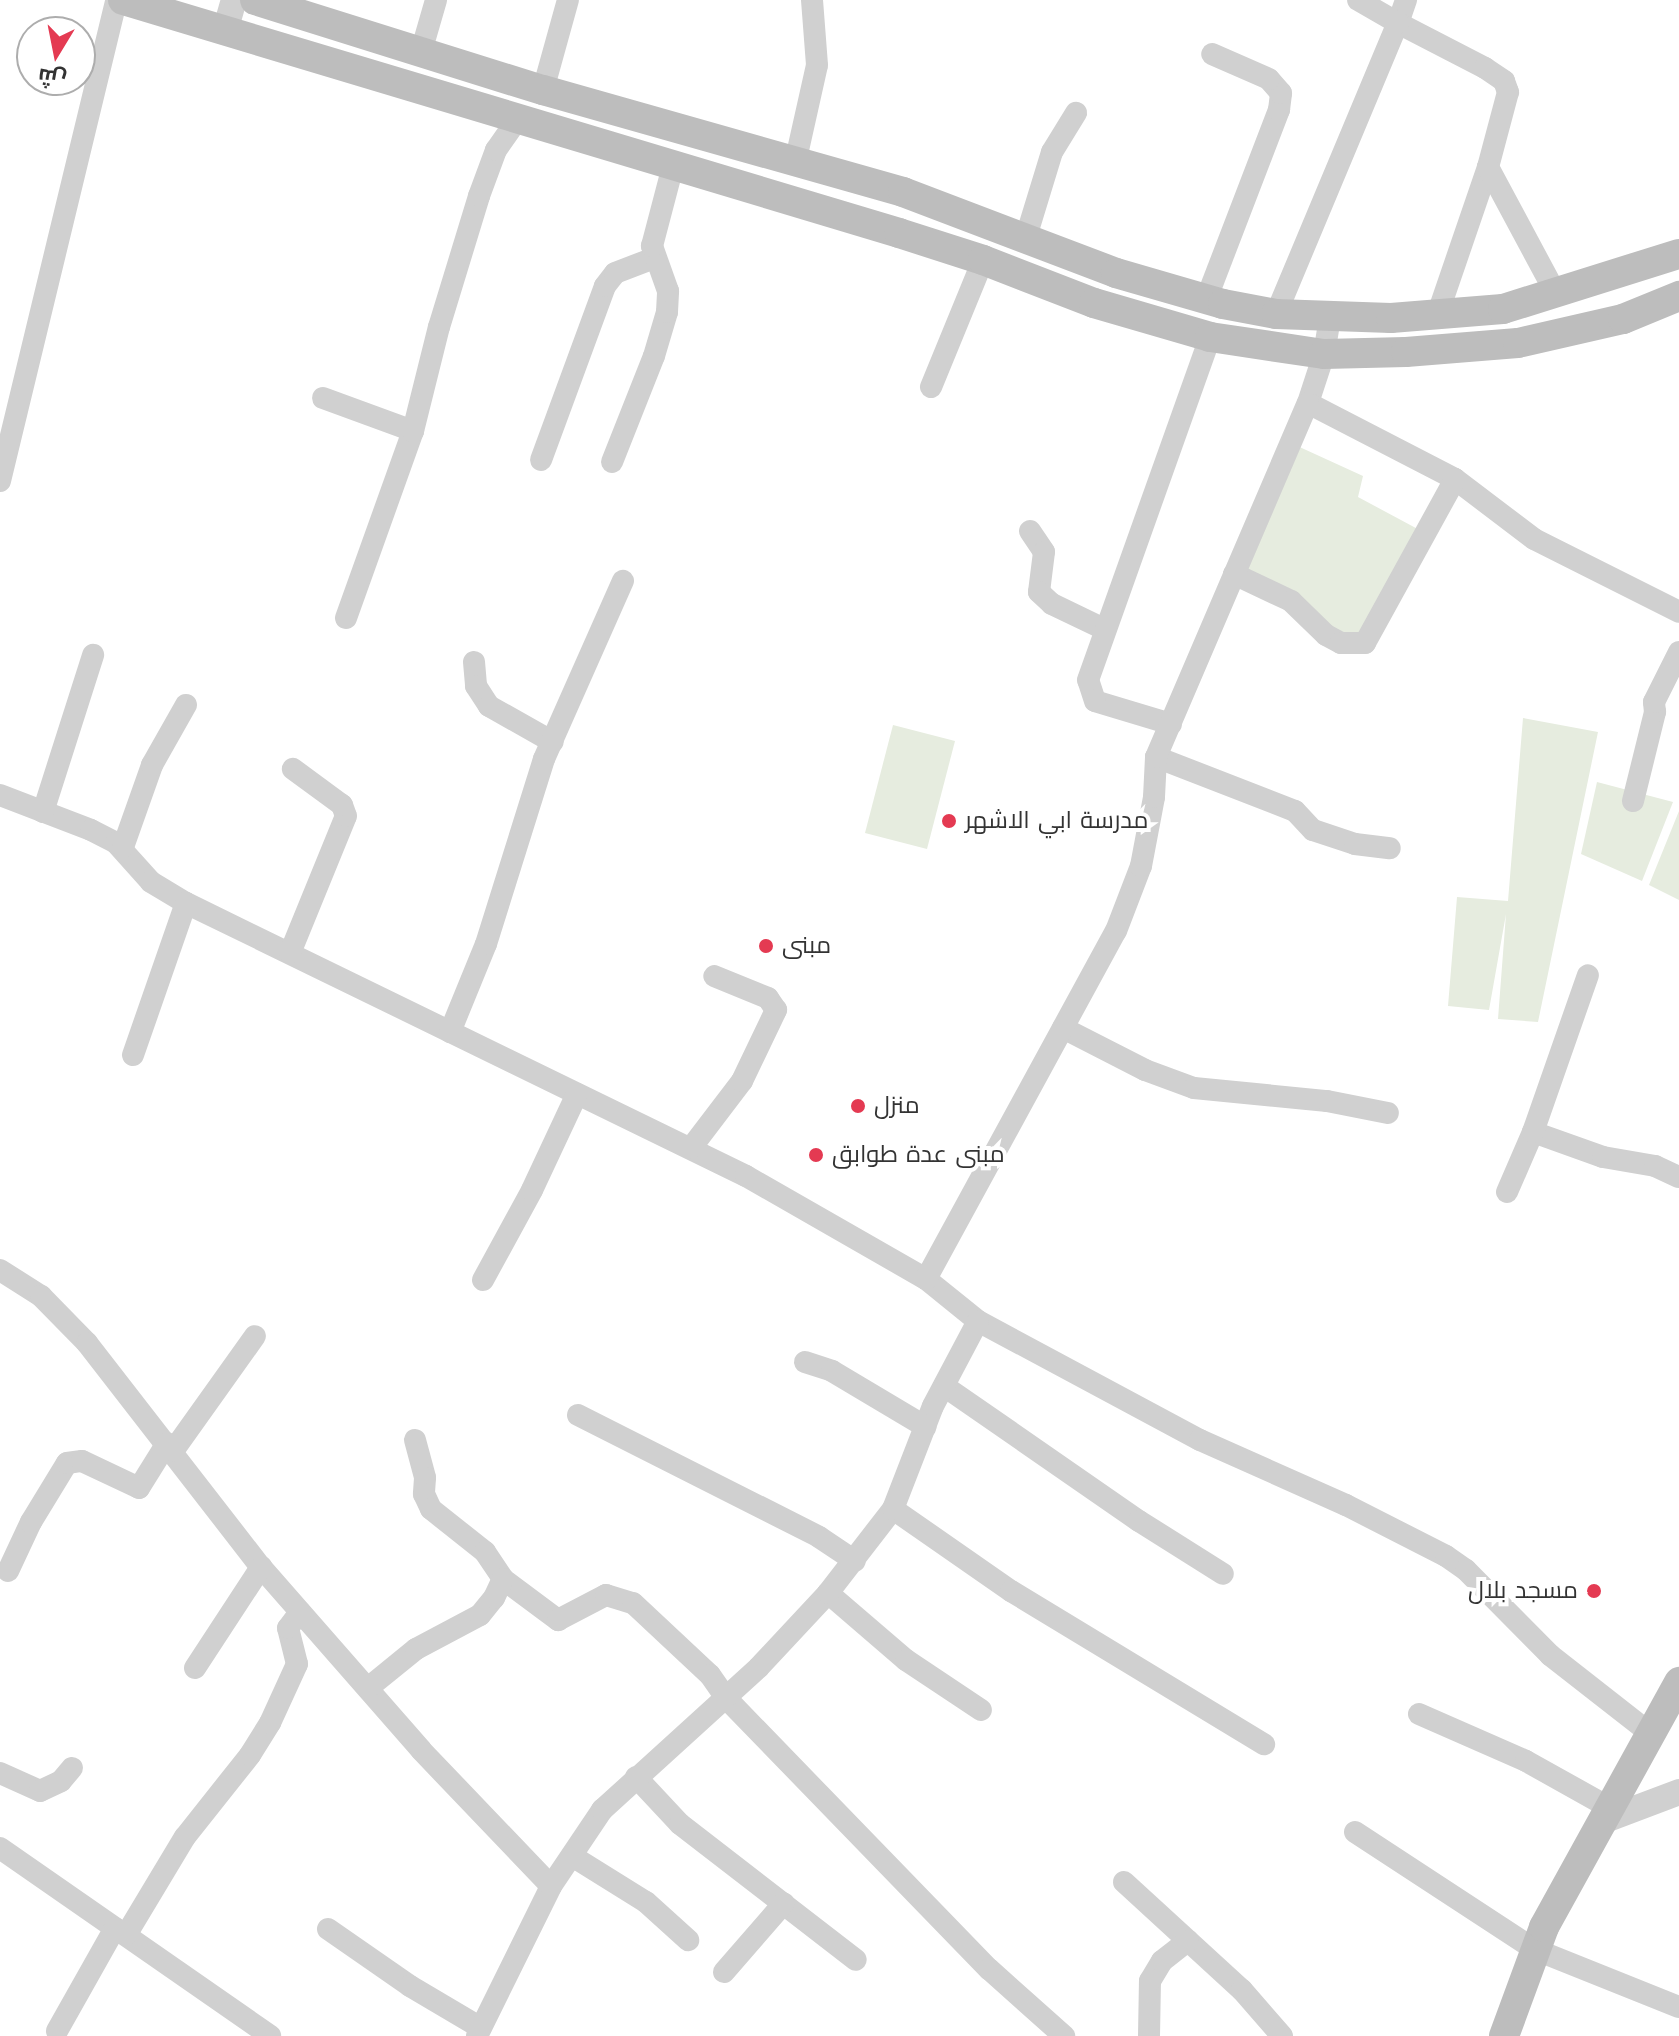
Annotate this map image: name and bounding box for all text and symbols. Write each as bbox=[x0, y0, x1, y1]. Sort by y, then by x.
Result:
north arrow bbox=[16, 16, 96, 96]
text: ش bbox=[36, 63, 68, 93]
place label: مدرسة ابي الاشهر bbox=[965, 807, 1149, 835]
marker: مدرسة ابي الاشهر bbox=[940, 812, 958, 830]
place label: مبنى bbox=[782, 932, 831, 960]
marker: مبنى bbox=[757, 937, 775, 955]
place label: منزل bbox=[874, 1092, 920, 1120]
marker: منزل bbox=[849, 1097, 867, 1115]
place label: مبنى عدة طوابق bbox=[832, 1141, 1005, 1169]
marker: مبنى عدة طوابق bbox=[807, 1146, 825, 1164]
place label: مسجد بلال bbox=[1468, 1577, 1578, 1605]
marker: مسجد بلال bbox=[1585, 1582, 1603, 1600]

